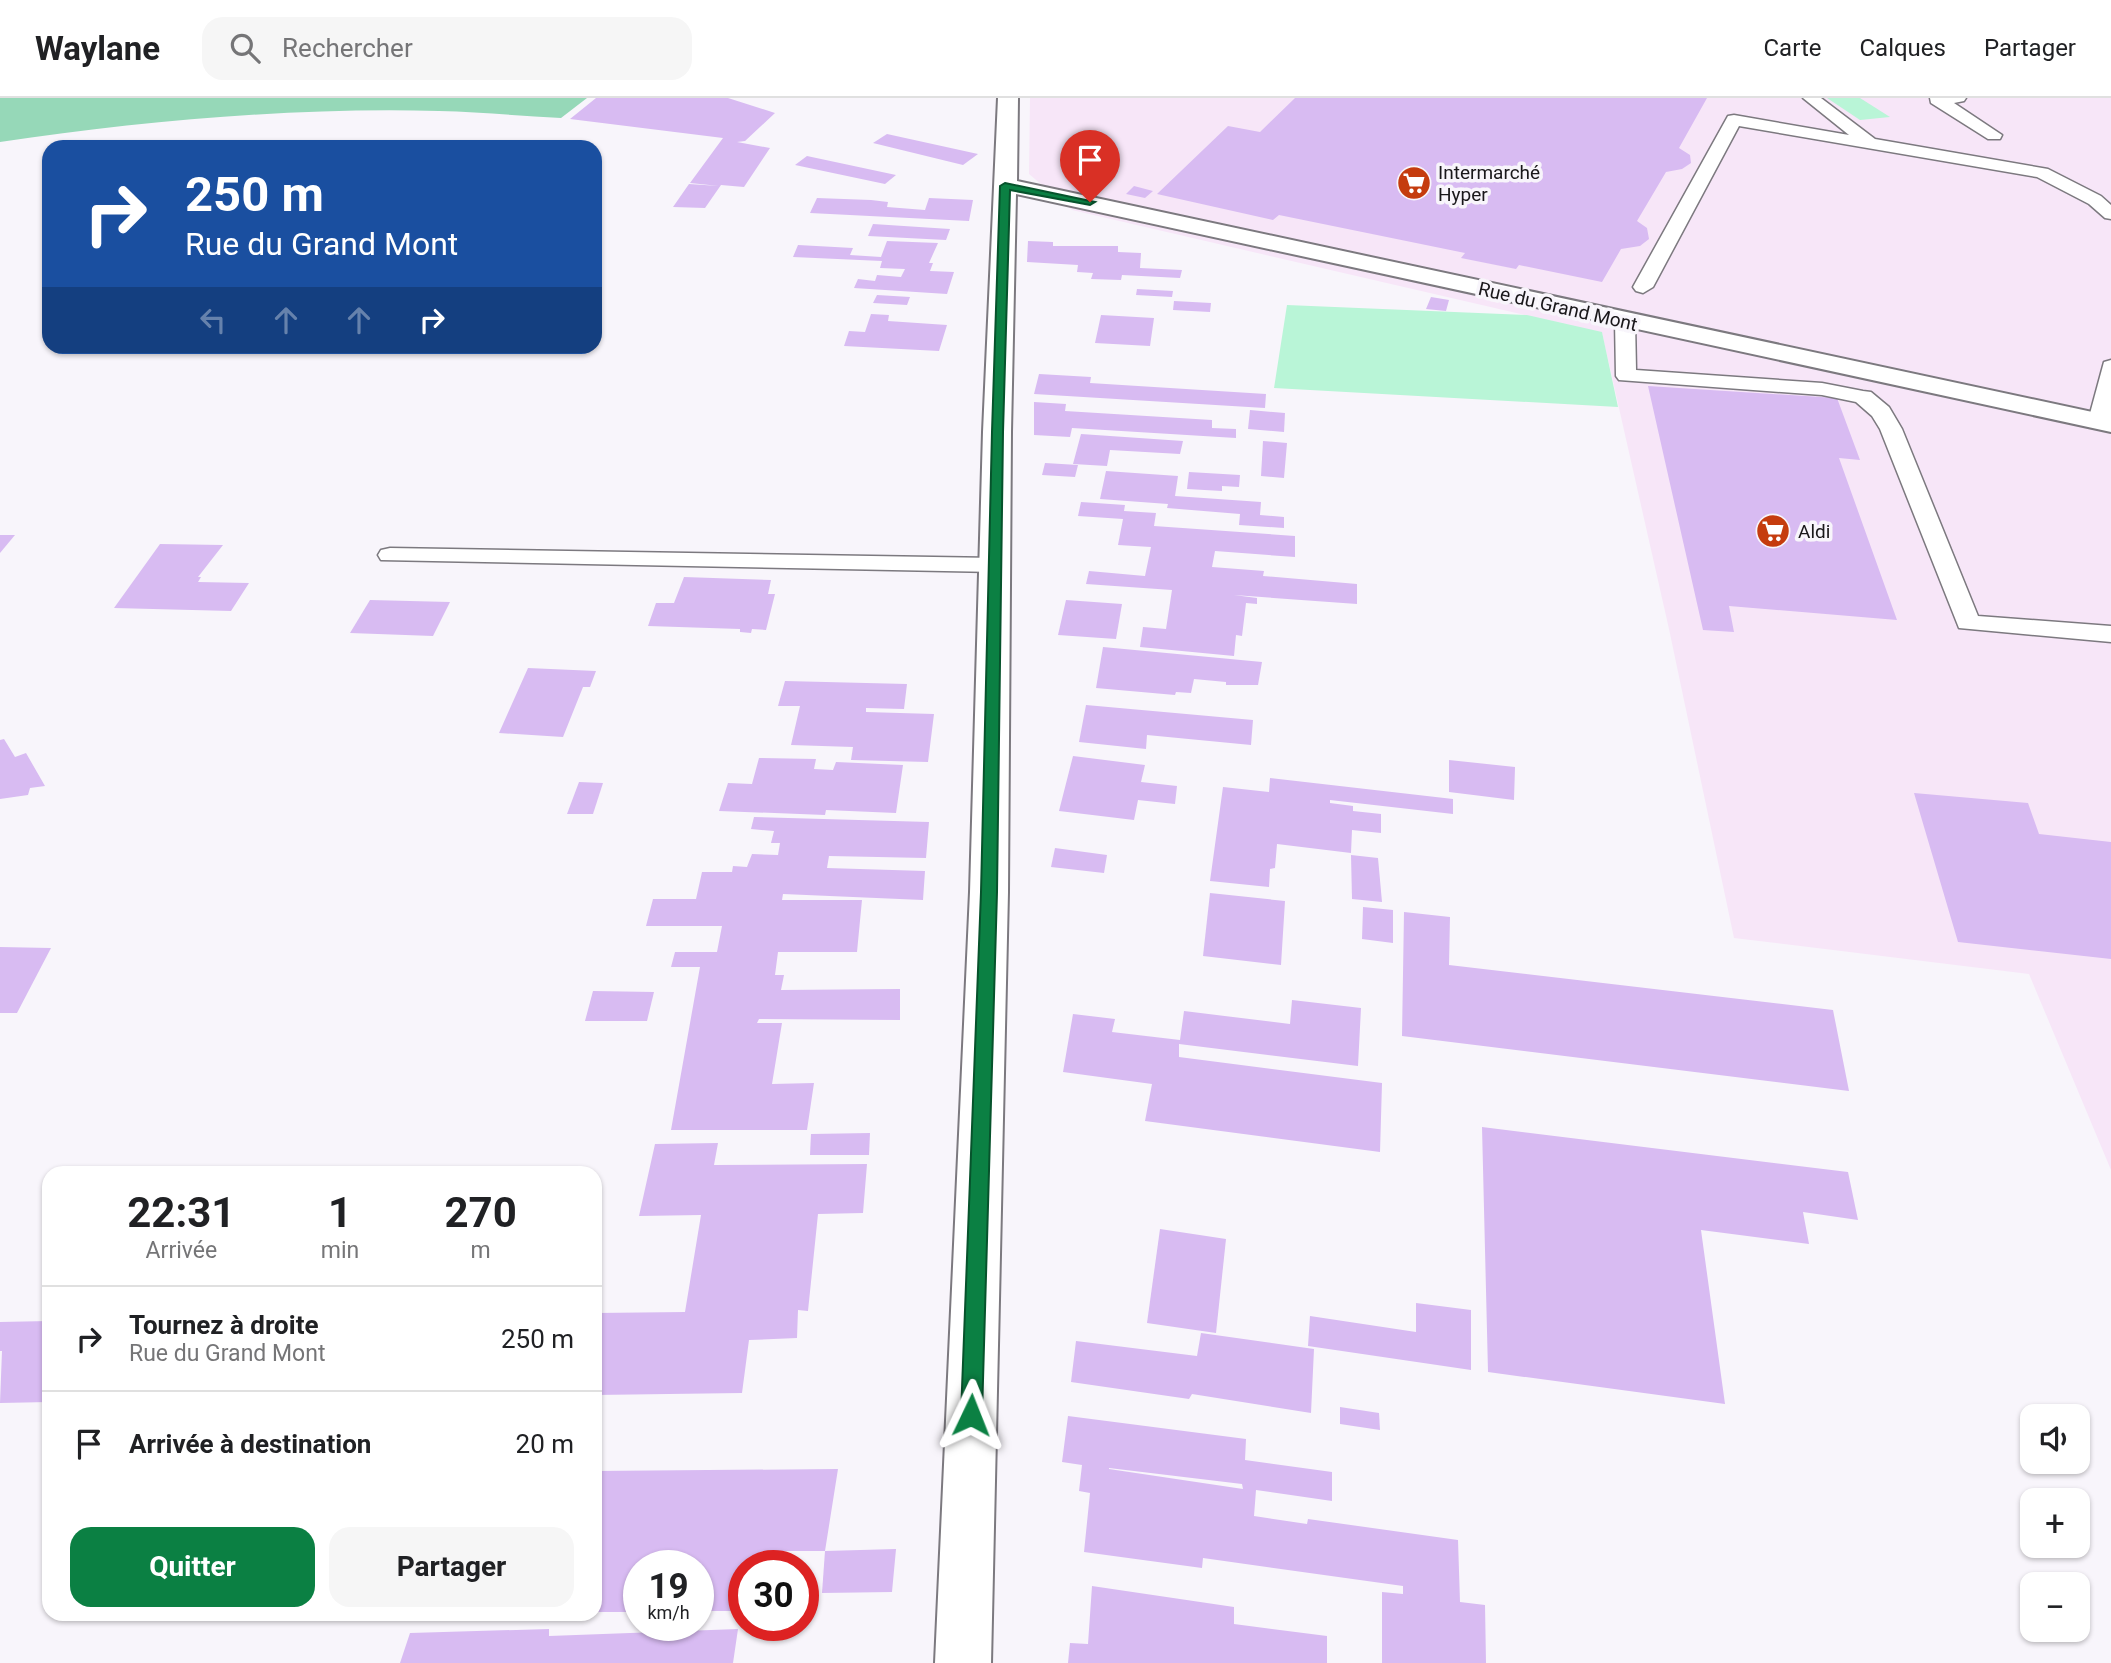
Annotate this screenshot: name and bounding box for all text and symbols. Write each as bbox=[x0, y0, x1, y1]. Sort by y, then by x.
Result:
search box bbox=[202, 17, 692, 80]
text: Waylane bbox=[35, 29, 160, 68]
icon: search bbox=[226, 29, 264, 67]
text: Rechercher bbox=[282, 33, 413, 63]
text: Carte bbox=[1763, 34, 1821, 62]
text: Calques bbox=[1859, 34, 1946, 62]
text: Partager bbox=[1984, 34, 2076, 62]
pin bbox=[1060, 130, 1120, 202]
icon: arrive bbox=[1071, 141, 1109, 179]
place label: Intermarché Hyper bbox=[1438, 161, 1540, 206]
supermarket icon: Intermarché Hyper bbox=[1395, 164, 1433, 202]
text: 250 m bbox=[185, 166, 324, 223]
icon: right bbox=[70, 168, 161, 259]
text: Rue du Grand Mont bbox=[185, 225, 458, 263]
street label: Rue du Grand Mont bbox=[1476, 277, 1640, 336]
icon: left bbox=[194, 301, 232, 339]
icon: ahead bbox=[267, 301, 305, 339]
icon: ahead bbox=[340, 301, 378, 339]
icon: right bbox=[413, 301, 451, 339]
supermarket icon: Aldi bbox=[1754, 512, 1792, 550]
place label: Aldi bbox=[1798, 520, 1830, 543]
text: 22:31 bbox=[127, 1188, 235, 1237]
text: 1 bbox=[328, 1188, 352, 1237]
text: 270 bbox=[444, 1188, 517, 1237]
text: Arrivée bbox=[146, 1237, 217, 1264]
text: min bbox=[321, 1237, 359, 1264]
text: m bbox=[471, 1237, 491, 1264]
text: Tournez à droite bbox=[129, 1310, 319, 1340]
icon: right bbox=[70, 1320, 108, 1358]
text: 250 m bbox=[501, 1324, 574, 1354]
text: Rue du Grand Mont bbox=[129, 1340, 325, 1367]
position arrow bbox=[934, 1378, 1008, 1452]
map controls bbox=[2020, 1404, 2090, 1642]
button: sound bbox=[2020, 1404, 2090, 1474]
icon: arrive bbox=[70, 1425, 108, 1463]
text: Arrivée à destination bbox=[129, 1429, 371, 1459]
text: 20 m bbox=[516, 1429, 574, 1459]
button: + bbox=[2020, 1488, 2090, 1558]
button: Quitter bbox=[70, 1527, 315, 1607]
button: Partager bbox=[329, 1527, 574, 1607]
speed limit sign: 30 bbox=[728, 1550, 819, 1641]
text: 19 bbox=[648, 1566, 689, 1607]
button: − bbox=[2020, 1572, 2090, 1642]
text: km/h bbox=[647, 1602, 690, 1623]

